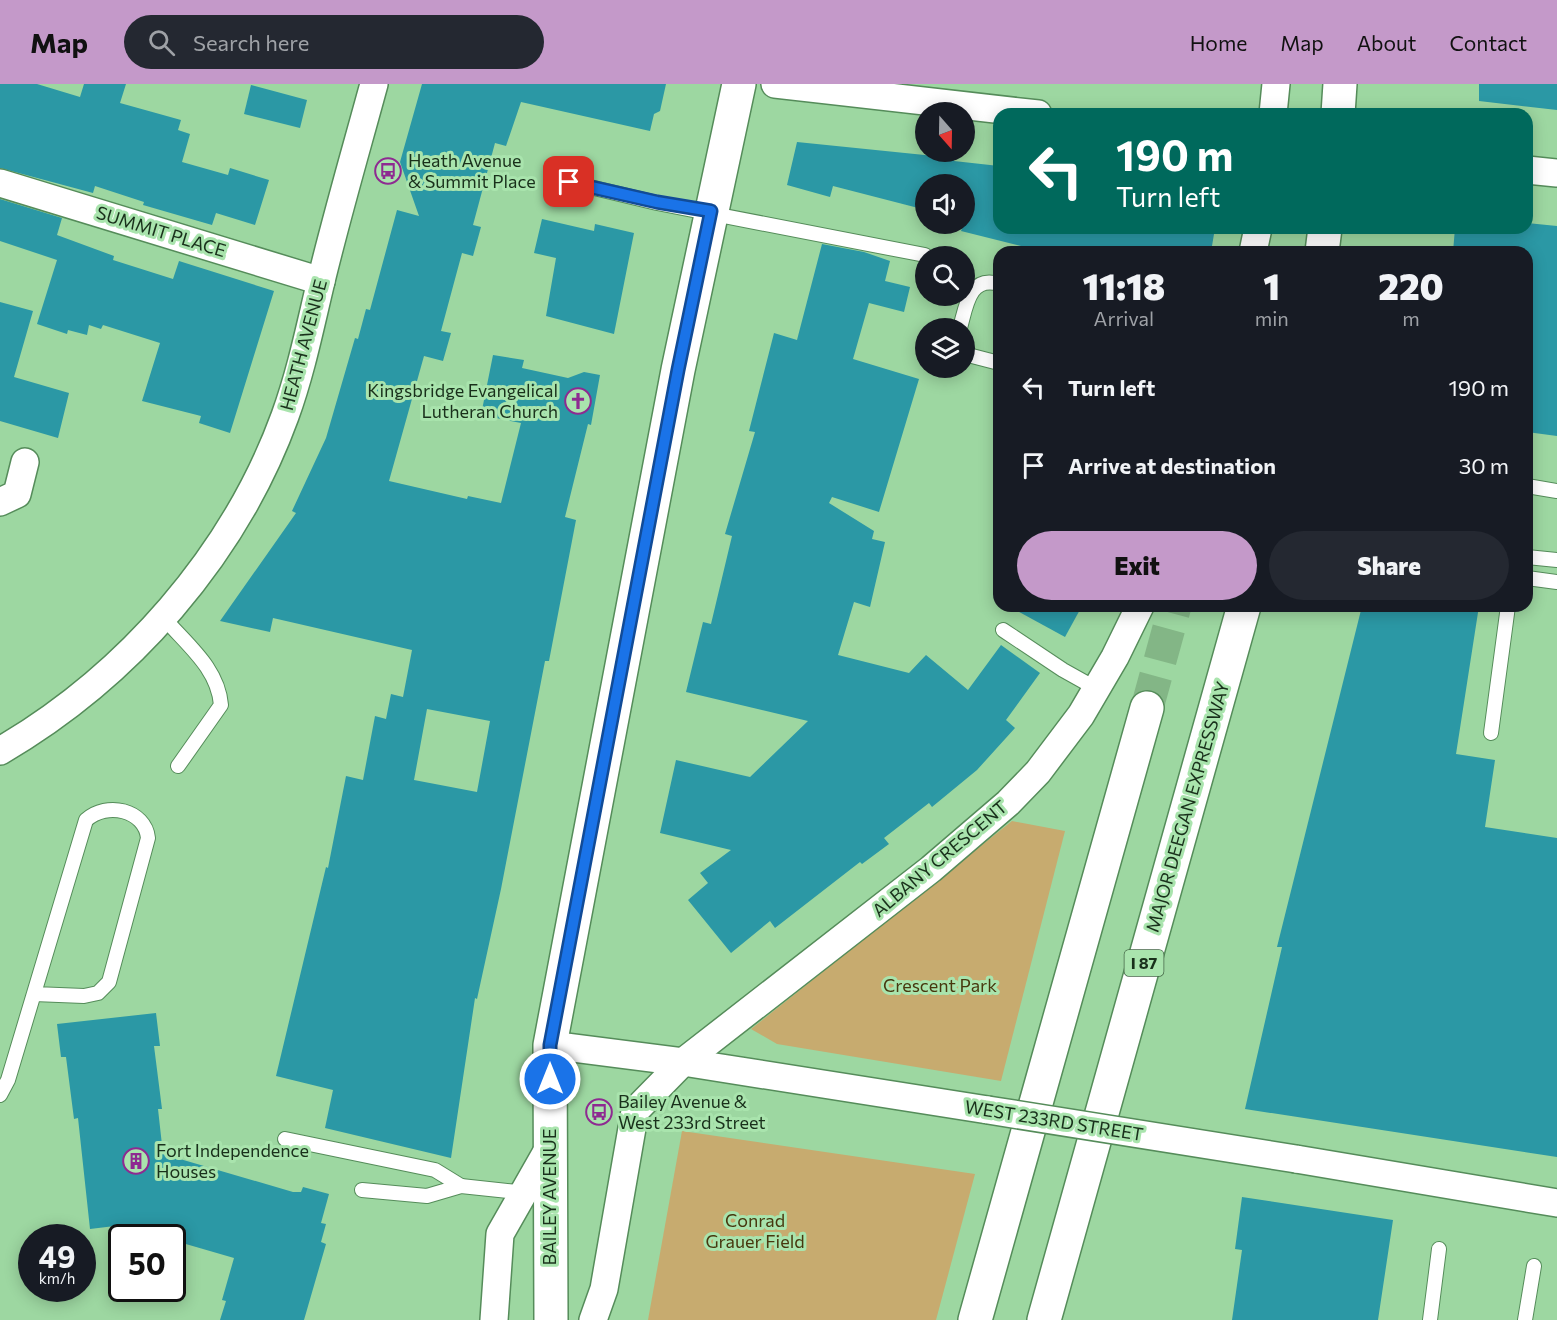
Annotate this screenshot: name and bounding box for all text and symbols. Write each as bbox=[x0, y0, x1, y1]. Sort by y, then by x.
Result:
search box bbox=[124, 15, 544, 69]
text: Map bbox=[30, 25, 88, 59]
icon: search bbox=[145, 26, 178, 59]
text: Search here bbox=[193, 29, 309, 56]
text: Home bbox=[1190, 30, 1247, 55]
text: Map bbox=[1280, 30, 1324, 55]
text: About bbox=[1357, 30, 1416, 55]
text: Contact bbox=[1449, 30, 1527, 55]
north arrow bbox=[915, 102, 975, 162]
map controls bbox=[915, 102, 975, 378]
text: 190 m bbox=[1116, 128, 1234, 180]
icon: left bbox=[1017, 132, 1095, 210]
place label: Heath Avenue & Summit Place bbox=[408, 149, 536, 192]
bus stop icon: Heath Avenue & Summit Place bbox=[373, 156, 403, 186]
pin bbox=[543, 156, 594, 207]
icon: arrive bbox=[552, 165, 585, 198]
button: sound bbox=[915, 174, 975, 234]
text: Turn left bbox=[1116, 180, 1220, 213]
street label: SUMMIT PLACE bbox=[94, 201, 229, 261]
button: search bbox=[915, 246, 975, 306]
text: 11:18 bbox=[1082, 263, 1165, 307]
text: 1 bbox=[1263, 263, 1280, 307]
text: 220 bbox=[1378, 263, 1444, 307]
street label: HEATH AVENUE bbox=[275, 277, 331, 413]
text: Arrival bbox=[1094, 306, 1154, 330]
text: min bbox=[1255, 306, 1289, 330]
text: m bbox=[1402, 306, 1420, 330]
button: layers bbox=[915, 318, 975, 378]
icon: left bbox=[1017, 371, 1050, 404]
text: Turn left bbox=[1068, 374, 1155, 401]
text: 190 m bbox=[1448, 374, 1509, 401]
place label: Kingsbridge Evangelical Lutheran Church bbox=[367, 379, 558, 422]
church icon: Kingsbridge Evangelical Lutheran Church bbox=[563, 386, 593, 416]
icon: arrive bbox=[1017, 449, 1050, 482]
text: Arrive at destination bbox=[1068, 452, 1276, 479]
text: 30 m bbox=[1459, 452, 1509, 479]
button: Exit bbox=[1017, 531, 1257, 600]
button: Share bbox=[1269, 531, 1509, 600]
street label: MAJOR DEEGAN EXPRESSWAY bbox=[1141, 679, 1233, 935]
street label: ALBANY CRESCENT bbox=[867, 795, 1011, 921]
road number: I 87 bbox=[1124, 950, 1164, 976]
park label: Crescent Park bbox=[883, 974, 997, 996]
position arrow bbox=[518, 1047, 582, 1111]
place label: Bailey Avenue & West 233rd Street bbox=[618, 1090, 766, 1133]
street label: WEST 233RD STREET bbox=[963, 1095, 1145, 1145]
bus stop icon: Bailey Avenue & West 233rd Street bbox=[584, 1097, 614, 1127]
street label: BAILEY AVENUE bbox=[538, 1129, 560, 1265]
place label: Fort Independence Houses bbox=[156, 1139, 309, 1182]
building icon: Fort Independence Houses bbox=[121, 1146, 151, 1176]
park label: Conrad Grauer Field bbox=[705, 1209, 805, 1252]
speed limit sign: 50 bbox=[108, 1224, 186, 1302]
text: 49 bbox=[39, 1237, 75, 1274]
text: km/h bbox=[39, 1269, 75, 1287]

